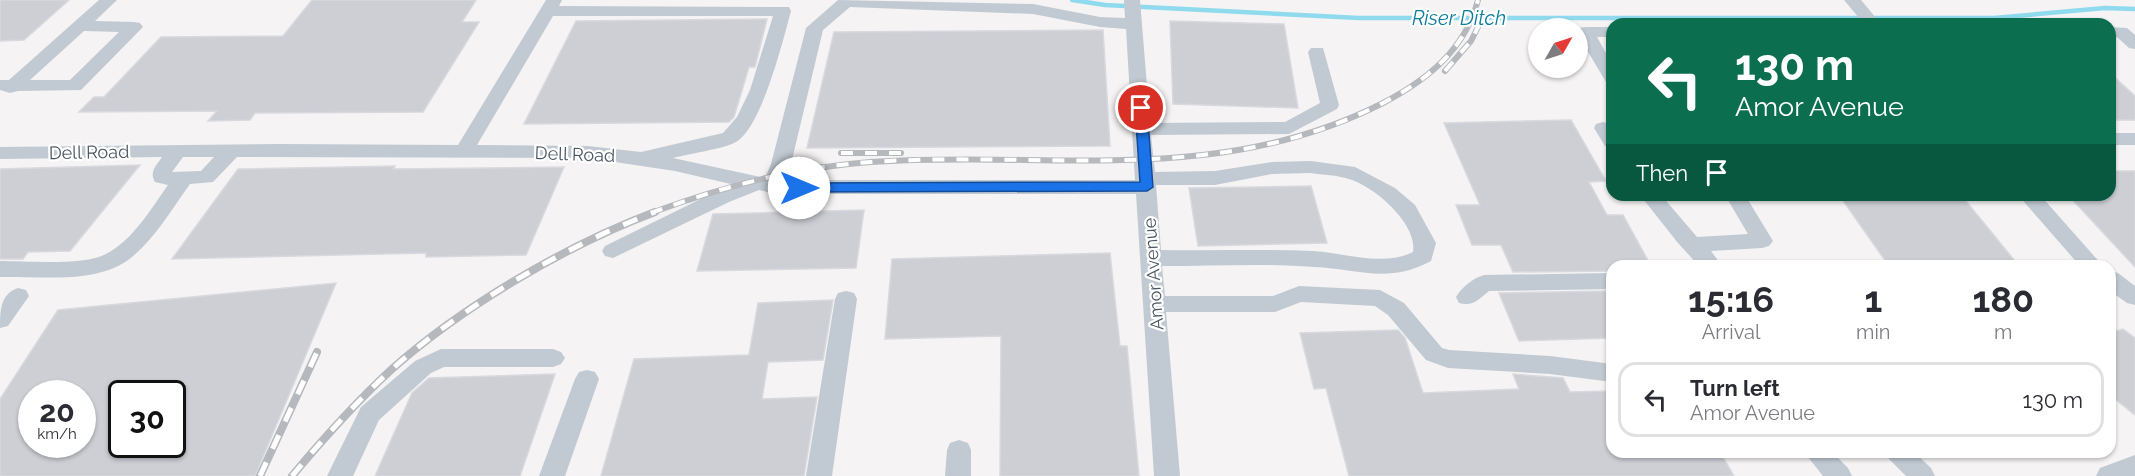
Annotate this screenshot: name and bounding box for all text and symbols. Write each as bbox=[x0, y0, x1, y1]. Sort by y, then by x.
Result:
water label: Riser Ditch bbox=[1412, 6, 1506, 30]
north arrow bbox=[1528, 18, 1588, 78]
map controls bbox=[1528, 18, 1588, 78]
text: 130 m bbox=[1735, 41, 1854, 90]
icon: left bbox=[1636, 42, 1714, 120]
pin bbox=[1115, 82, 1166, 133]
icon: arrive bbox=[1124, 91, 1157, 124]
text: Amor Avenue bbox=[1735, 91, 1904, 122]
street label: Dell Road bbox=[49, 141, 129, 163]
street label: Dell Road bbox=[534, 142, 616, 166]
position arrow bbox=[767, 156, 831, 220]
icon: arrive bbox=[1700, 156, 1733, 189]
text: Then bbox=[1636, 160, 1688, 186]
street label: Amor Avenue bbox=[1139, 217, 1167, 331]
text: 15:16 bbox=[1688, 278, 1774, 320]
text: 1 bbox=[1864, 278, 1882, 320]
text: 180 bbox=[1972, 278, 2034, 320]
text: Arrival bbox=[1702, 320, 1760, 344]
text: min bbox=[1856, 320, 1891, 344]
text: m bbox=[1994, 320, 2012, 344]
text: Turn left bbox=[1690, 375, 1780, 401]
speed limit sign: 30 bbox=[108, 380, 186, 458]
icon: left bbox=[1639, 383, 1672, 416]
text: 130 m bbox=[2023, 387, 2083, 413]
text: 20 bbox=[39, 394, 75, 429]
text: Amor Avenue bbox=[1690, 401, 1815, 425]
text: km/h bbox=[37, 425, 77, 443]

